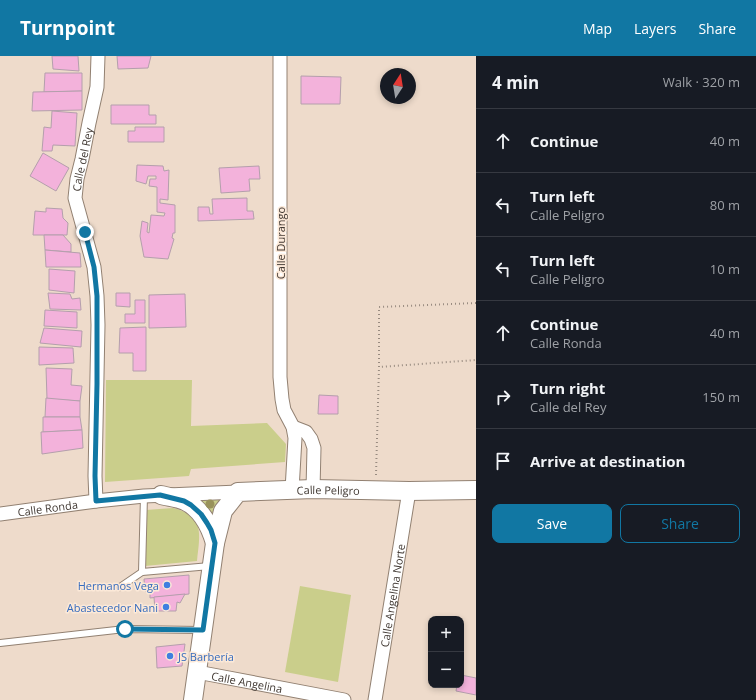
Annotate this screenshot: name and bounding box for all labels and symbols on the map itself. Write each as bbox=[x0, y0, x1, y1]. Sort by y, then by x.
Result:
north arrow bbox=[380, 68, 416, 104]
street label: Calle del Rey bbox=[68, 126, 96, 192]
street label: Calle Durango bbox=[273, 206, 288, 279]
route end bbox=[76, 223, 94, 241]
street label: Calle Peligro bbox=[296, 481, 360, 497]
street label: Calle Ronda bbox=[16, 496, 79, 519]
street label: Calle Angelina Norte bbox=[376, 543, 408, 648]
place label: Hermanos Vega bbox=[78, 578, 159, 593]
marker: Hermanos Vega bbox=[162, 580, 172, 590]
place label: Abastecedor Nani bbox=[67, 600, 158, 615]
marker: Abastecedor Nani bbox=[161, 602, 171, 612]
route start bbox=[116, 620, 134, 638]
place label: JS Barbería bbox=[177, 649, 234, 664]
marker: JS Barbería bbox=[165, 651, 175, 661]
street label: Calle Angelina bbox=[210, 667, 284, 696]

